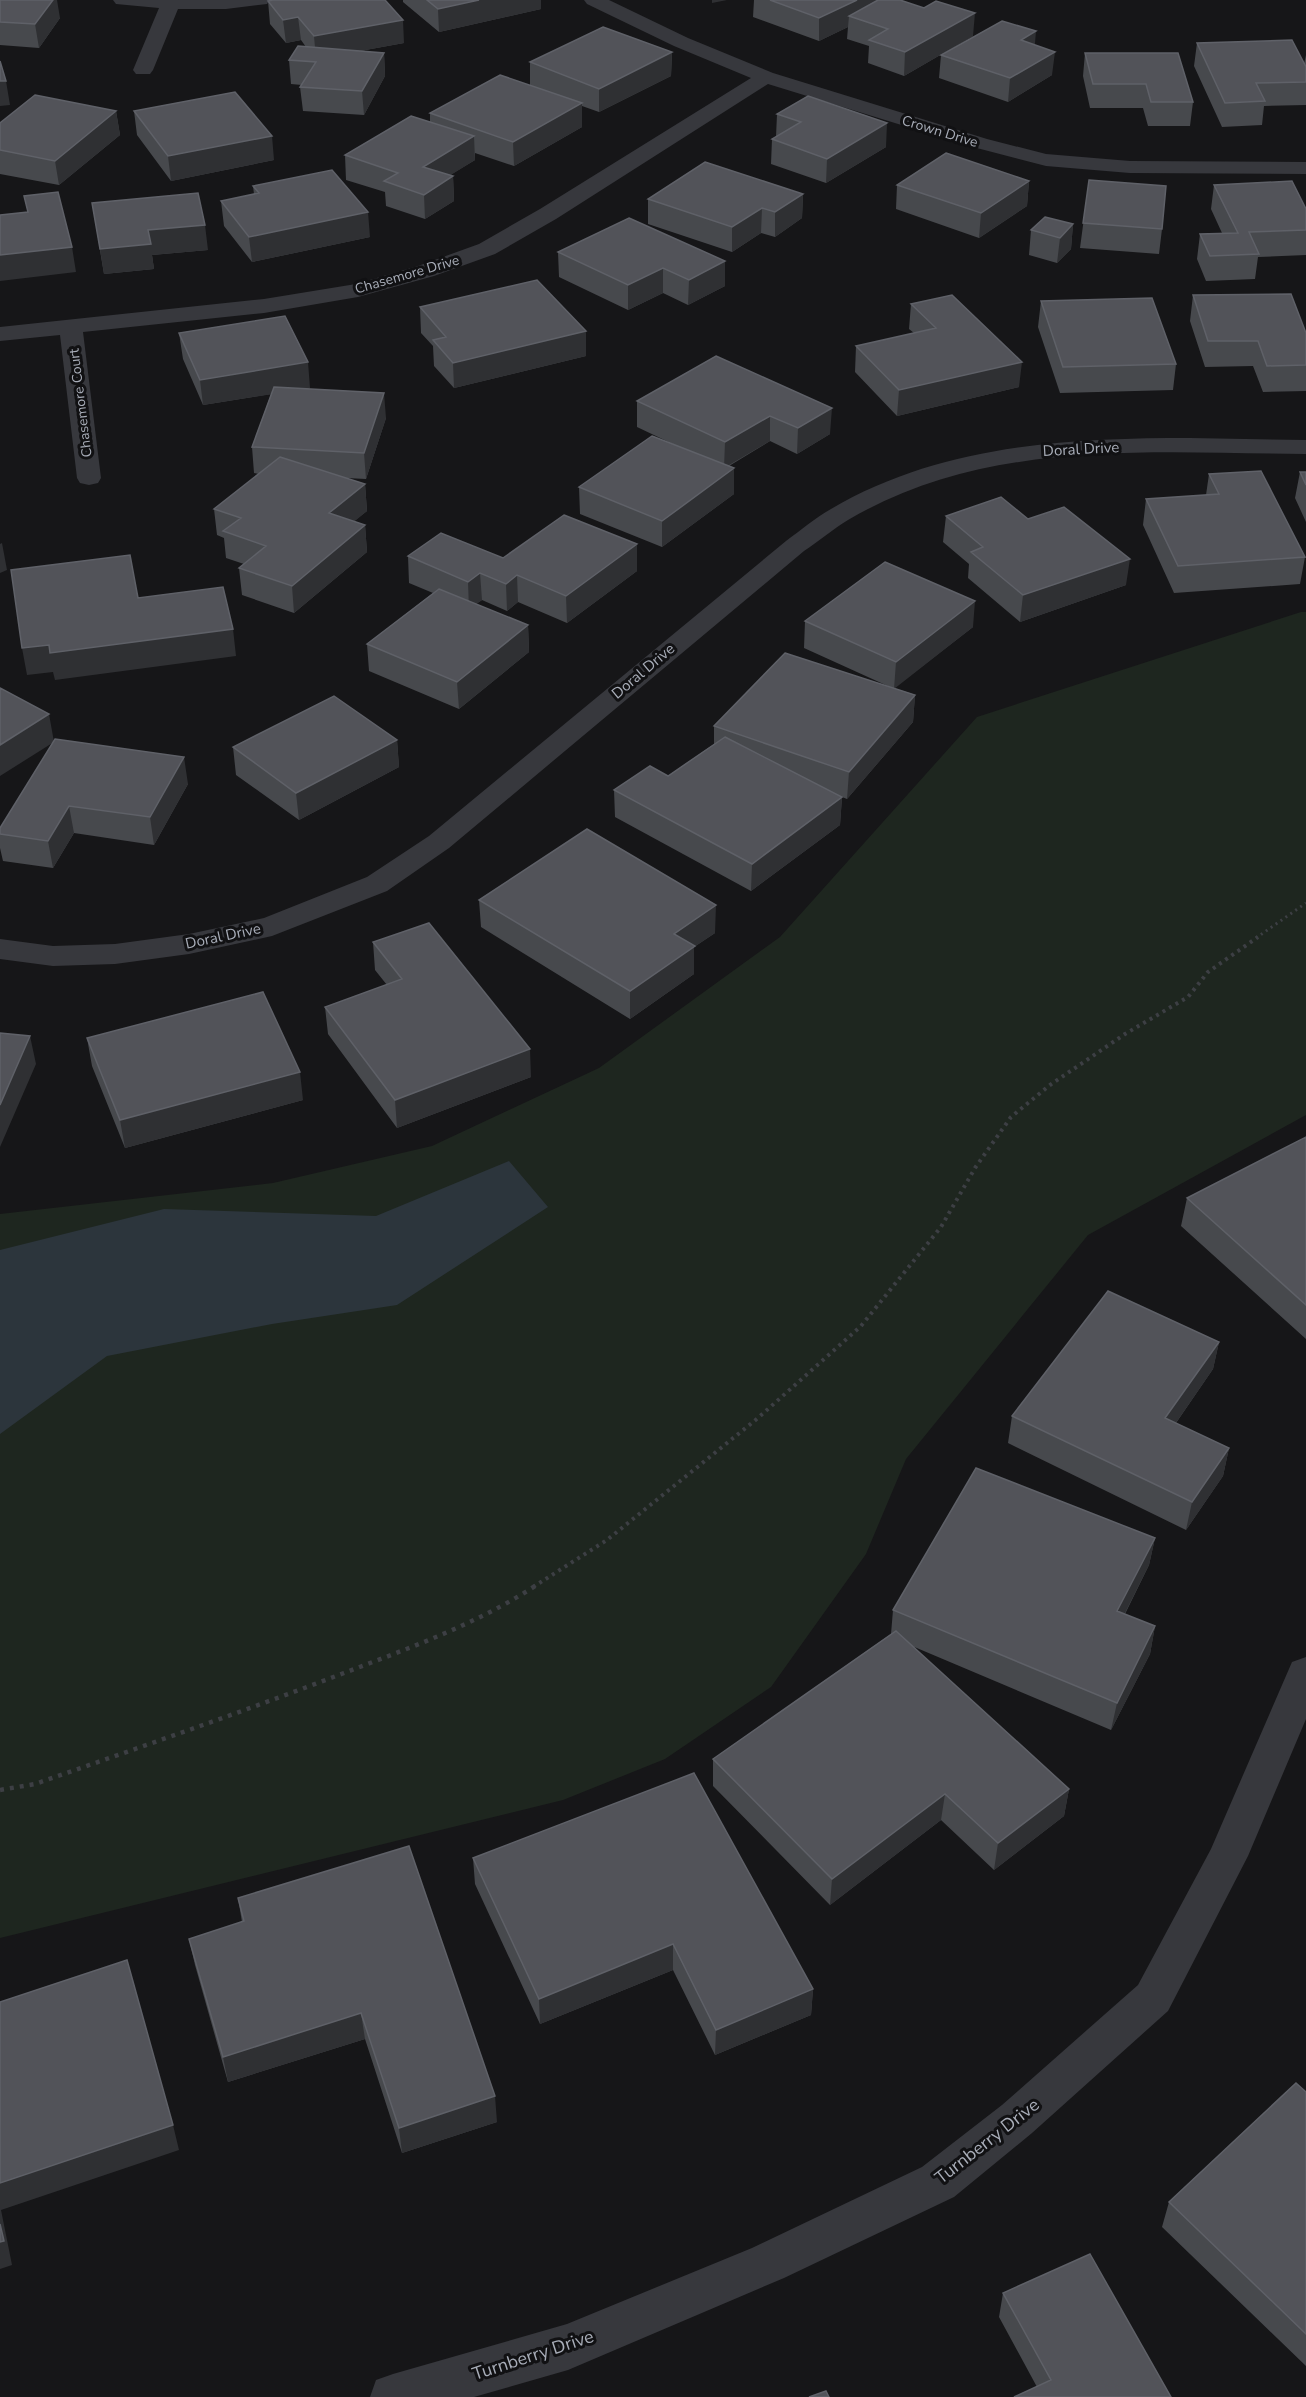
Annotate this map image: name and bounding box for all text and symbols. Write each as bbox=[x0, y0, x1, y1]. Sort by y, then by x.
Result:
street label: Crown Drive bbox=[900, 111, 980, 152]
street label: Chasemore Drive bbox=[353, 250, 462, 298]
street label: Chasemore Court bbox=[64, 347, 97, 458]
street label: Doral Drive bbox=[1042, 437, 1120, 461]
street label: Doral Drive bbox=[607, 639, 679, 703]
street label: Doral Drive bbox=[183, 918, 263, 954]
street label: Turnberry Drive bbox=[930, 2093, 1044, 2189]
street label: Turnberry Drive bbox=[469, 2324, 597, 2386]

